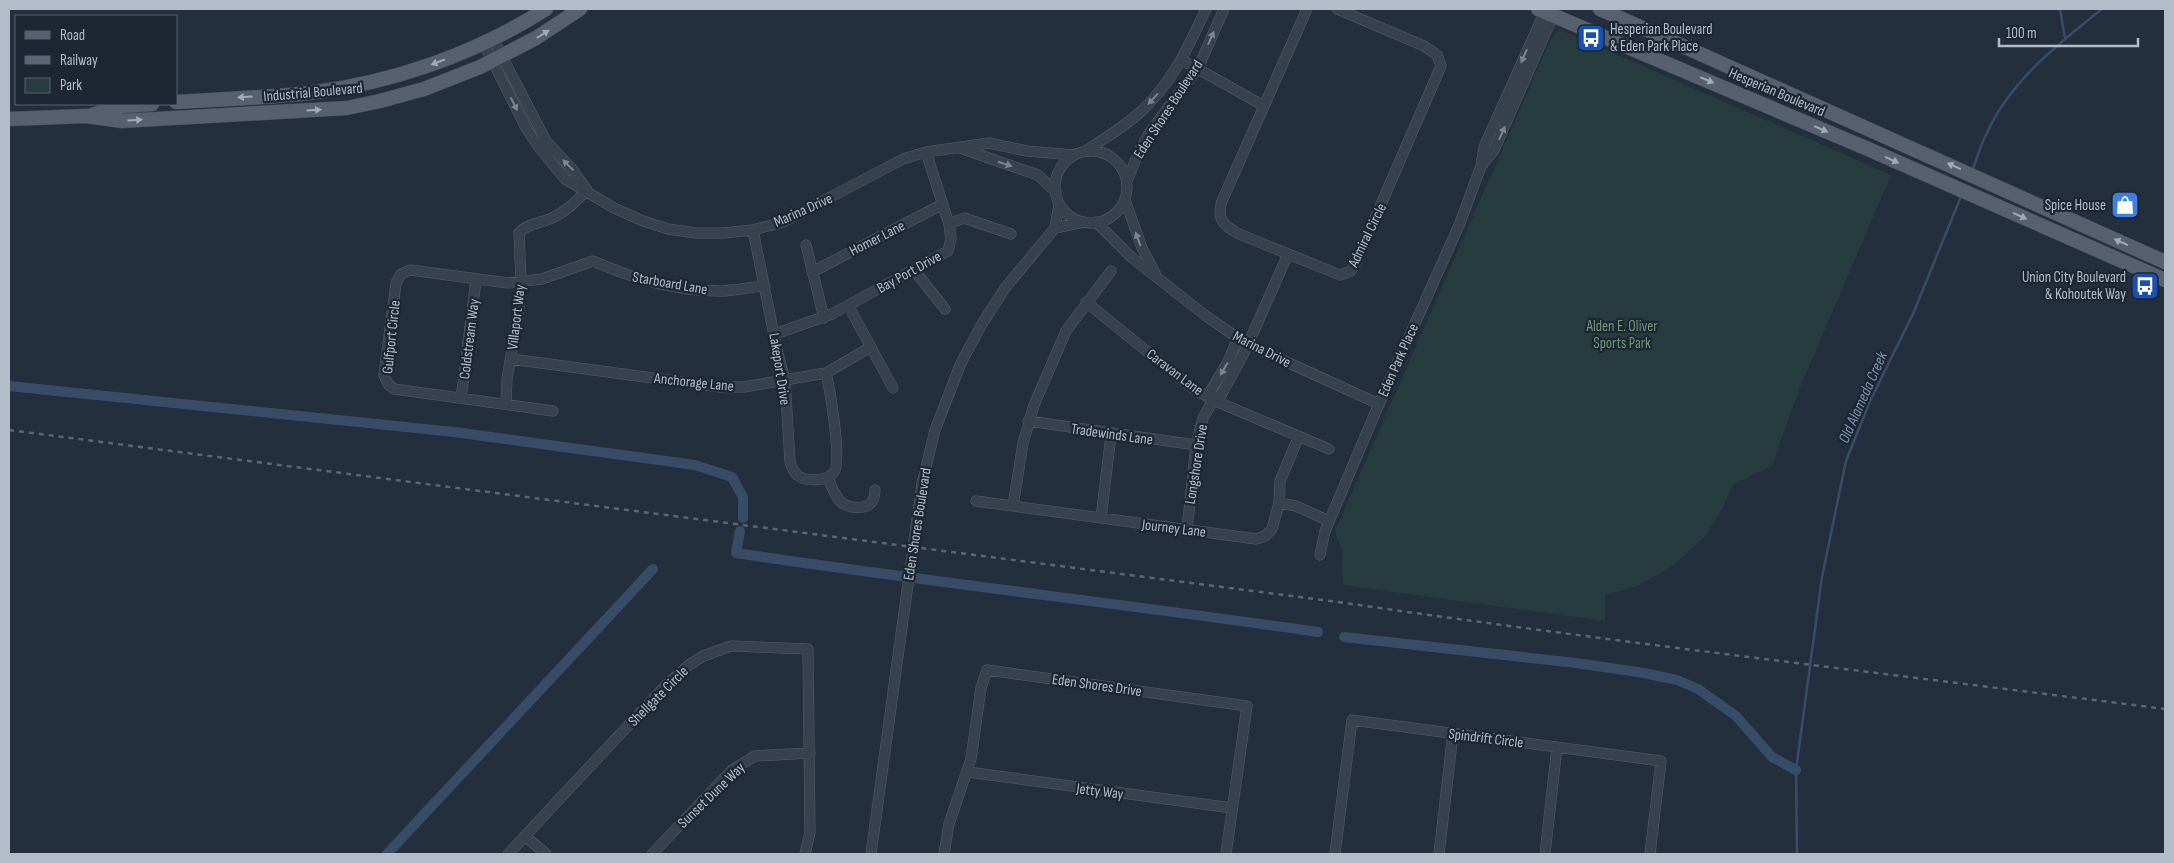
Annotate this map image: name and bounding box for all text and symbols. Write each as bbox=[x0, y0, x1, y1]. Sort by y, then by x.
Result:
legend bbox=[15, 15, 178, 105]
scale bar bbox=[1999, 15, 2138, 47]
place label: Hesperian Boulevard & Eden Park Place bbox=[1610, 20, 1713, 56]
bus stop icon: Hesperian Boulevard & Eden Park Place bbox=[1576, 23, 1606, 53]
text: 100 m bbox=[2006, 24, 2037, 43]
text: Road bbox=[60, 26, 85, 45]
one-way arrow bbox=[536, 29, 549, 39]
one-way arrow bbox=[1207, 31, 1215, 45]
one-way arrow bbox=[1519, 49, 1527, 63]
text: Railway bbox=[60, 51, 98, 70]
street label: Eden Shores Boulevard bbox=[1129, 56, 1207, 162]
one-way arrow bbox=[431, 58, 446, 66]
street label: Hesperian Boulevard bbox=[1726, 64, 1828, 121]
text: Park bbox=[60, 76, 82, 95]
one-way arrow bbox=[1700, 77, 1714, 85]
street label: Industrial Boulevard bbox=[263, 79, 363, 106]
one-way arrow bbox=[1147, 93, 1159, 105]
one-way arrow bbox=[237, 94, 253, 102]
one-way arrow bbox=[510, 97, 518, 112]
one-way arrow bbox=[307, 106, 323, 114]
one-way arrow bbox=[127, 116, 143, 124]
one-way arrow bbox=[1499, 126, 1507, 140]
one-way arrow bbox=[1814, 126, 1828, 134]
one-way arrow bbox=[1885, 156, 1899, 164]
one-way arrow bbox=[562, 159, 574, 171]
one-way arrow bbox=[998, 160, 1013, 168]
one-way arrow bbox=[1947, 162, 1961, 170]
street label: Marina Drive bbox=[771, 189, 836, 232]
shop icon: Spice House bbox=[2110, 190, 2140, 220]
place label: Spice House bbox=[2045, 196, 2106, 215]
street label: Admiral Circle bbox=[1343, 200, 1391, 271]
one-way arrow bbox=[2013, 213, 2027, 221]
street label: Homer Lane bbox=[846, 216, 908, 261]
one-way arrow bbox=[1134, 231, 1142, 246]
one-way arrow bbox=[2114, 237, 2128, 245]
street label: Bay Port Drive bbox=[874, 247, 945, 298]
street label: Starboard Lane bbox=[631, 268, 709, 299]
place label: Union City Boulevard & Kohoutek Way bbox=[2022, 268, 2126, 304]
bus stop icon: Union City Boulevard & Kohoutek Way bbox=[2130, 271, 2160, 301]
street label: Villaport Way bbox=[503, 283, 530, 351]
street label: Coldstream Way bbox=[455, 297, 484, 380]
street label: Gulfport Circle bbox=[378, 299, 405, 375]
park label: Alden E. Oliver Sports Park bbox=[1585, 317, 1658, 353]
street label: Eden Park Place bbox=[1374, 321, 1423, 400]
street label: Marina Drive bbox=[1230, 327, 1294, 372]
street label: Lakeport Drive bbox=[764, 332, 795, 407]
street label: Caravan Lane bbox=[1142, 345, 1207, 400]
water label: Old Alameda Creek bbox=[1835, 348, 1892, 446]
one-way arrow bbox=[1219, 362, 1228, 375]
street label: Anchorage Lane bbox=[652, 369, 735, 396]
street label: Tradewinds Lane bbox=[1070, 419, 1154, 450]
street label: Longshore Drive bbox=[1181, 423, 1212, 505]
street label: Eden Shores Boulevard bbox=[899, 466, 936, 582]
street label: Journey Lane bbox=[1140, 515, 1207, 542]
street label: Shellgate Circle bbox=[624, 662, 693, 731]
street label: Eden Shores Drive bbox=[1051, 670, 1143, 701]
street label: Spindrift Circle bbox=[1447, 724, 1525, 753]
street label: Sunset Dune Way bbox=[674, 758, 749, 832]
street label: Jetty Way bbox=[1074, 779, 1125, 804]

